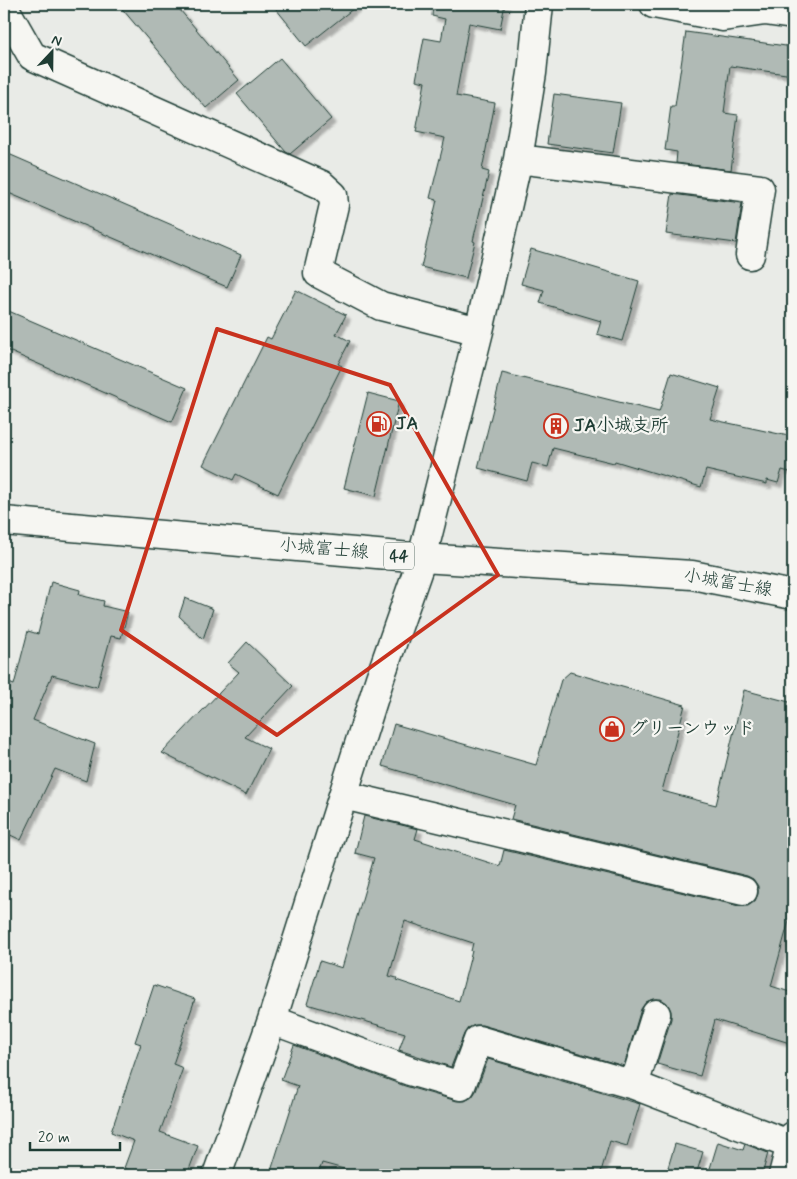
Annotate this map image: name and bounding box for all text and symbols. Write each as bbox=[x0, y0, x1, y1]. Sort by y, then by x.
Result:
north arrow bbox=[28, 28, 78, 78]
text: N bbox=[49, 31, 64, 51]
fuel station icon: JA bbox=[366, 411, 392, 437]
place label: JA bbox=[396, 412, 418, 436]
building icon: JA小城支所 bbox=[543, 413, 569, 439]
place label: JA小城支所 bbox=[574, 414, 668, 438]
street label: 小城富士線 bbox=[278, 533, 370, 565]
road number: 44 bbox=[384, 542, 414, 570]
street label: 小城富士線 bbox=[682, 563, 774, 603]
shop icon: グリーンウッド bbox=[599, 716, 625, 742]
place label: グリーンウッド bbox=[630, 717, 755, 741]
scale bar bbox=[30, 1119, 120, 1151]
text: 20 m bbox=[38, 1128, 70, 1148]

